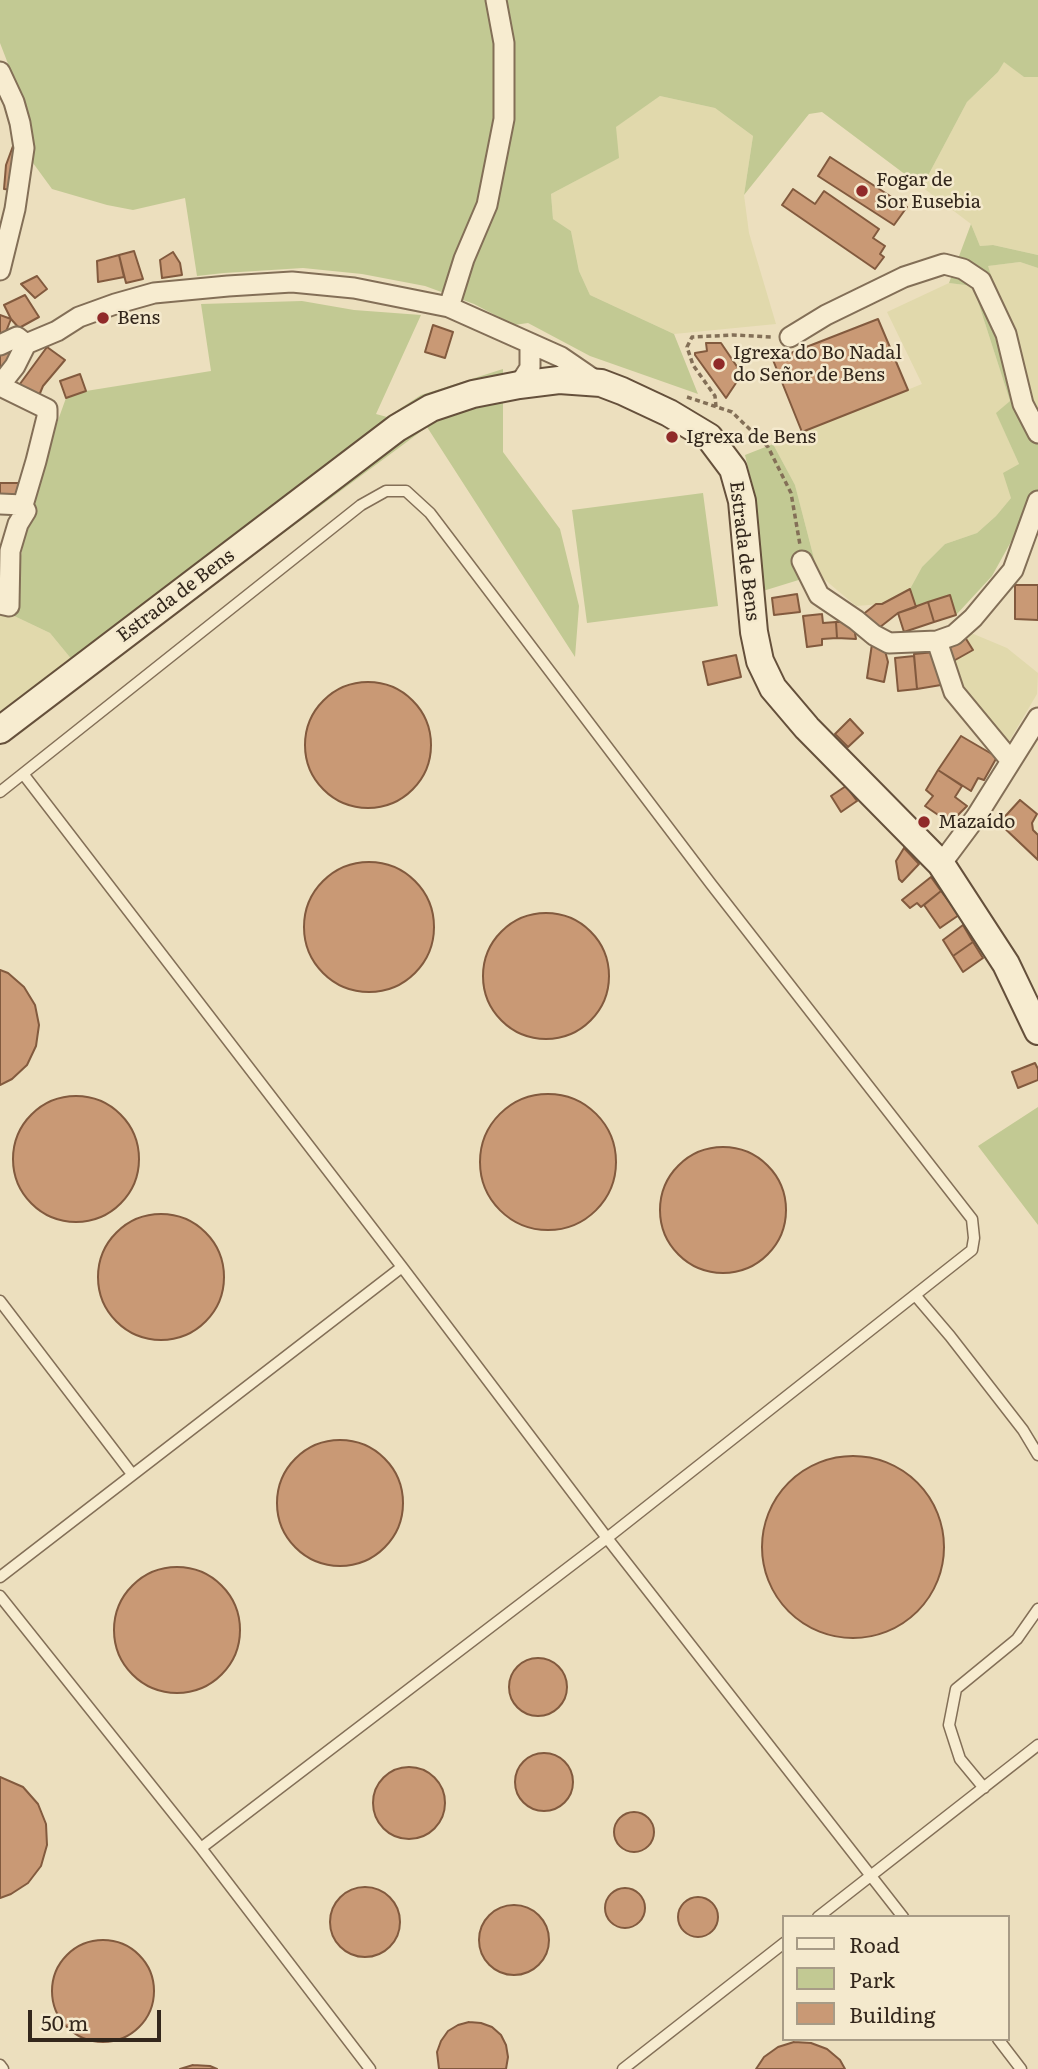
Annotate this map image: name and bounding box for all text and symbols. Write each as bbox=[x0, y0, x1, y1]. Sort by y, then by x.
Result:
place label: Fogar de Sor Eusebia bbox=[876, 169, 981, 213]
marker: Fogar de Sor Eusebia bbox=[854, 183, 870, 199]
place label: Bens bbox=[117, 307, 160, 329]
marker: Bens bbox=[95, 310, 111, 326]
place label: Igrexa do Bo Nadal do Señor de Bens bbox=[733, 342, 902, 386]
marker: Igrexa do Bo Nadal do Señor de Bens bbox=[711, 356, 727, 372]
place label: Igrexa de Bens bbox=[686, 426, 816, 448]
marker: Igrexa de Bens bbox=[664, 429, 680, 445]
street label: Estrada de Bens bbox=[724, 480, 764, 622]
street label: Estrada de Bens bbox=[113, 545, 239, 647]
place label: Mazaído bbox=[938, 811, 1015, 833]
marker: Mazaído bbox=[916, 814, 932, 830]
legend bbox=[782, 1915, 1010, 2041]
text: Road bbox=[849, 1928, 900, 1959]
text: Park bbox=[849, 1963, 895, 1994]
scale bar bbox=[32, 1996, 164, 2040]
text: Building bbox=[849, 1998, 935, 2029]
text: 50 m bbox=[41, 2006, 88, 2037]

